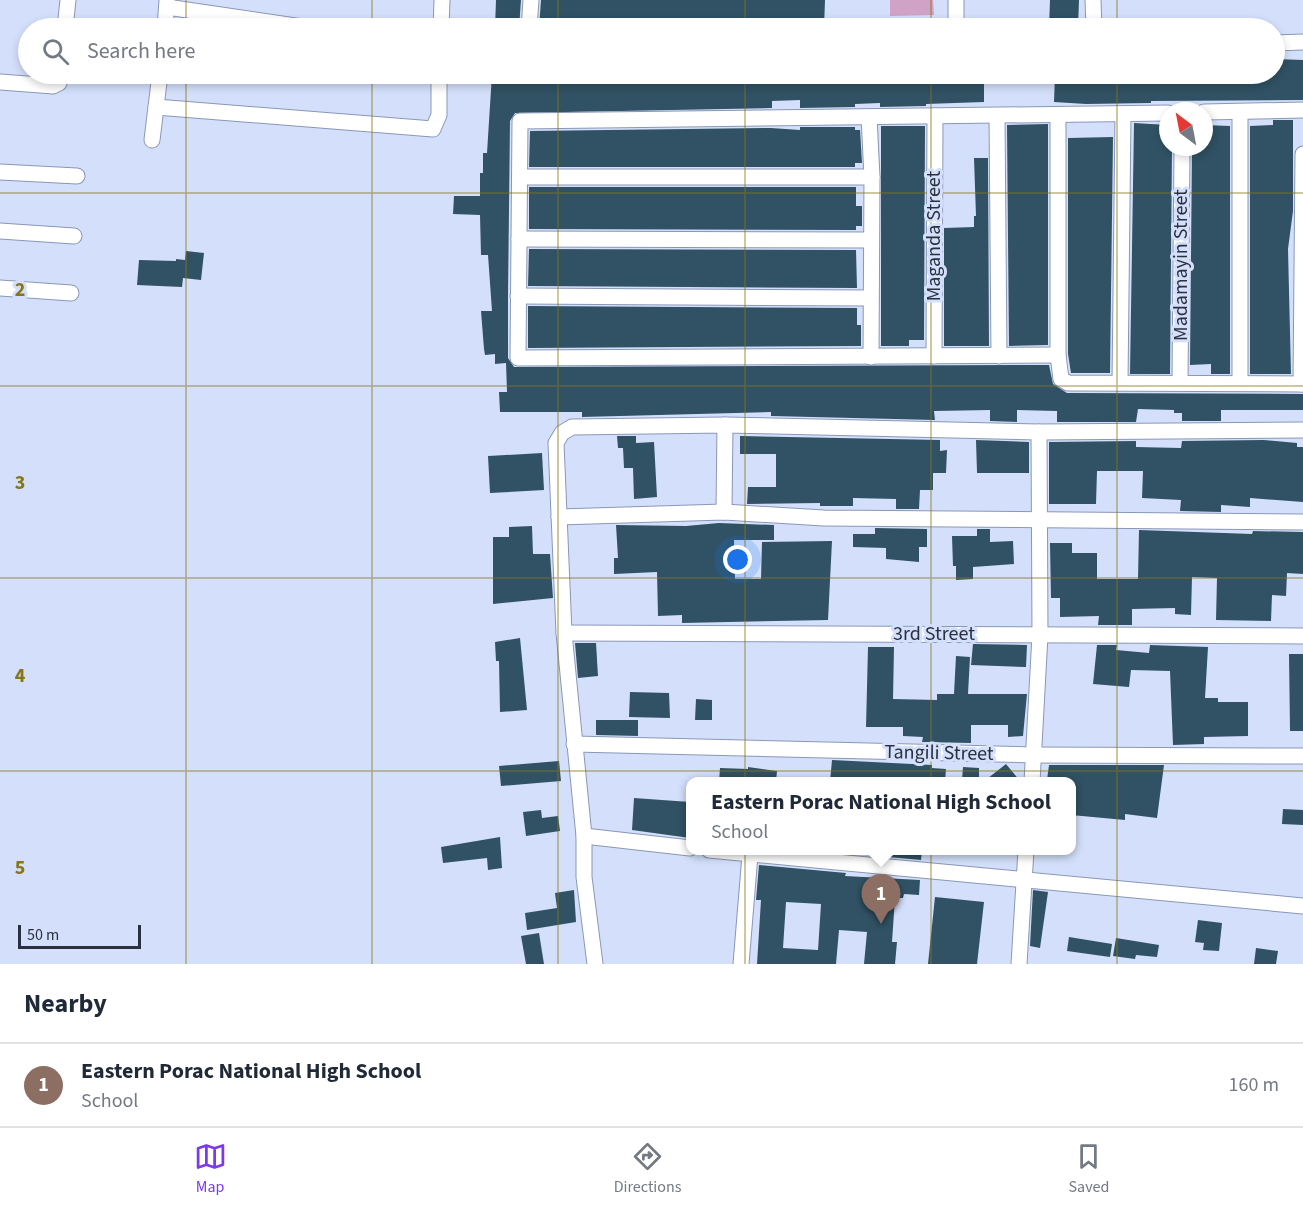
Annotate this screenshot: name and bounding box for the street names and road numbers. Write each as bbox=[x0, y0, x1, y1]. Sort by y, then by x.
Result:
street label: Maganda Street bbox=[920, 170, 948, 301]
street label: Madamayin Street bbox=[1167, 189, 1195, 341]
street label: 3rd Street bbox=[893, 620, 975, 648]
street label: Tangili Street bbox=[884, 738, 994, 768]

